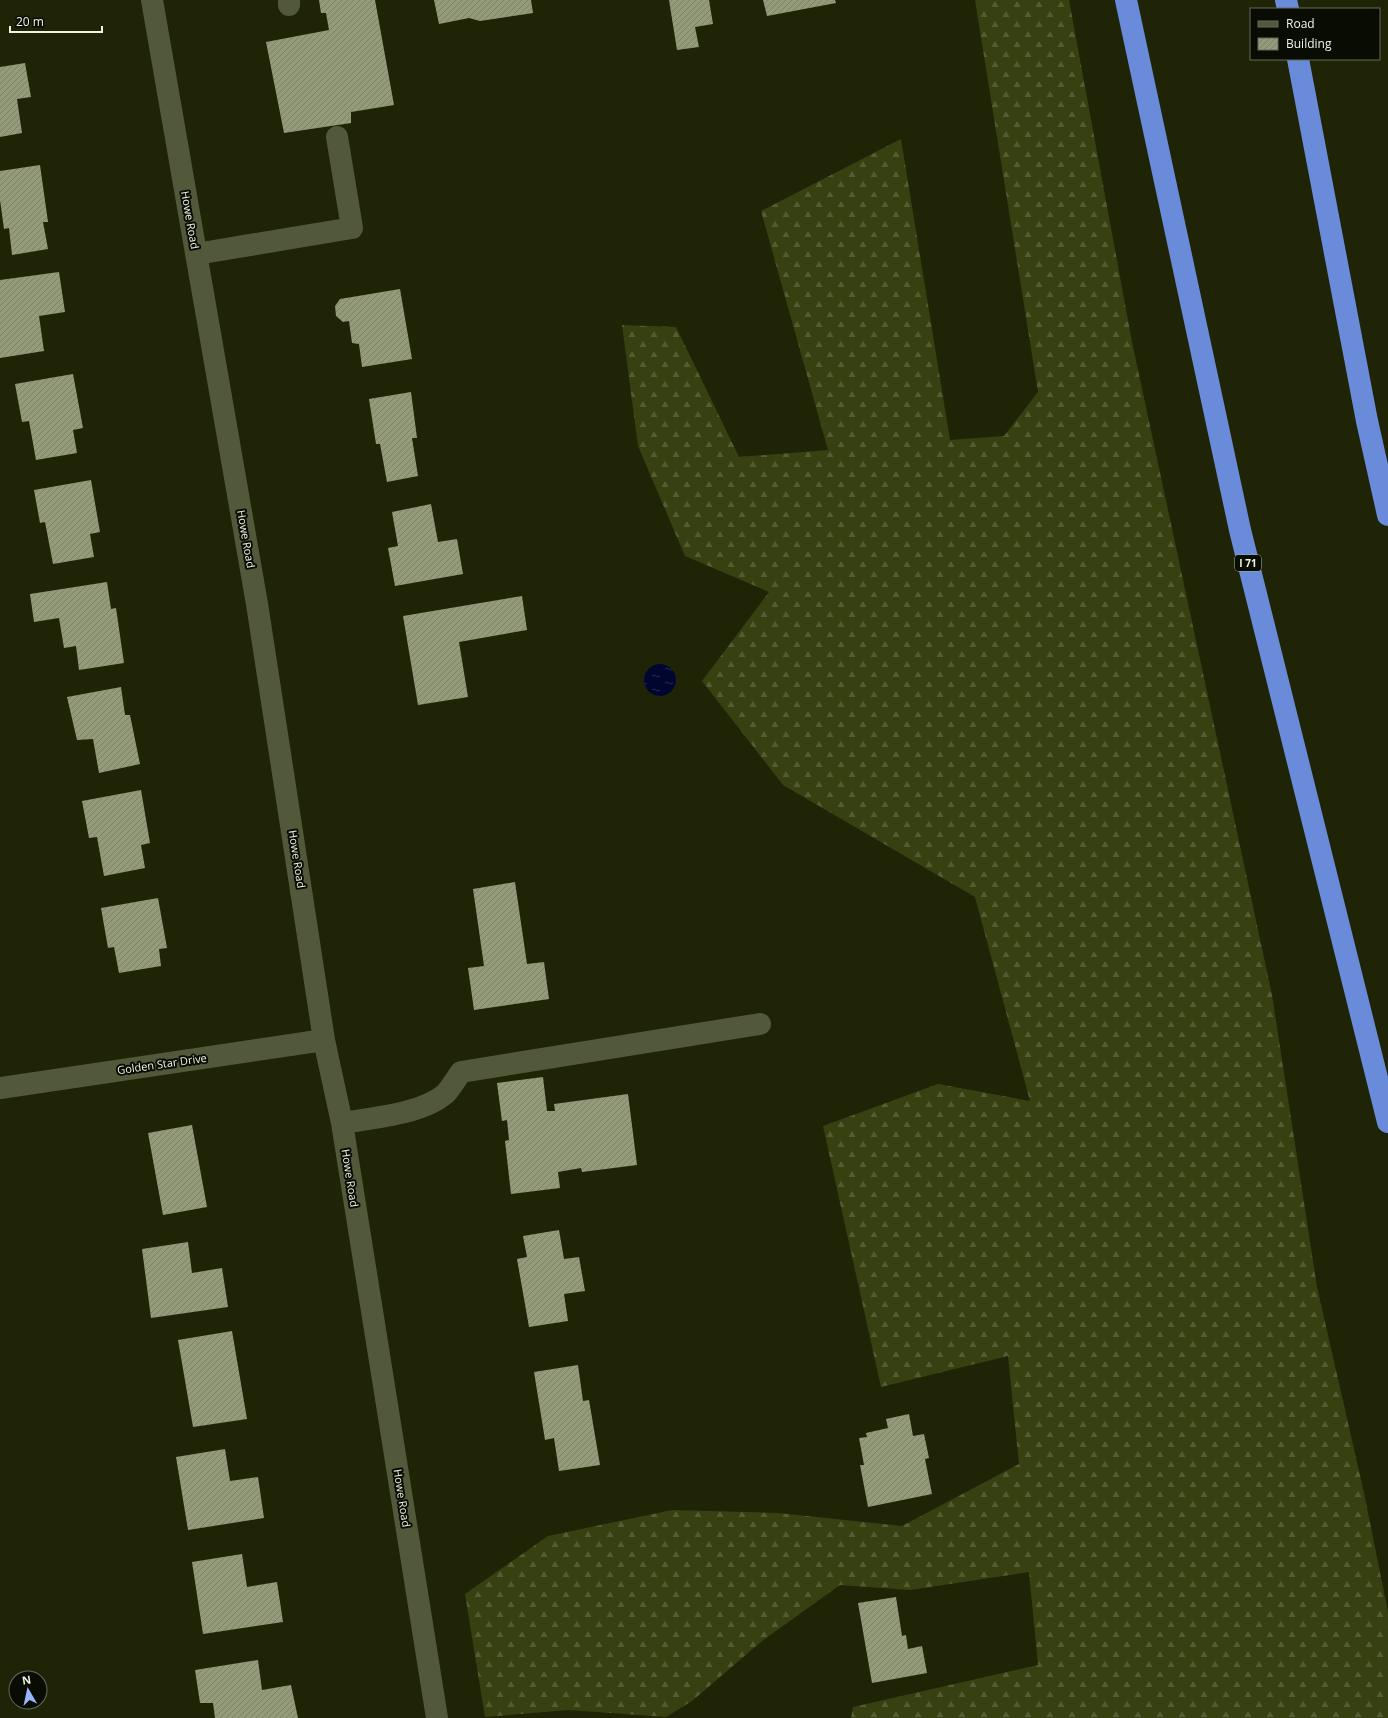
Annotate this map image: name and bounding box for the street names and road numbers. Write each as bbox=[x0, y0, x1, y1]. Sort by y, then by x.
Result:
street label: Howe Road bbox=[178, 190, 203, 250]
street label: Howe Road bbox=[234, 509, 259, 569]
road number: I 71 bbox=[1235, 555, 1261, 571]
street label: Howe Road bbox=[286, 829, 309, 889]
street label: Golden Star Drive bbox=[116, 1050, 208, 1077]
street label: Howe Road bbox=[339, 1148, 362, 1208]
street label: Howe Road bbox=[391, 1468, 414, 1528]

